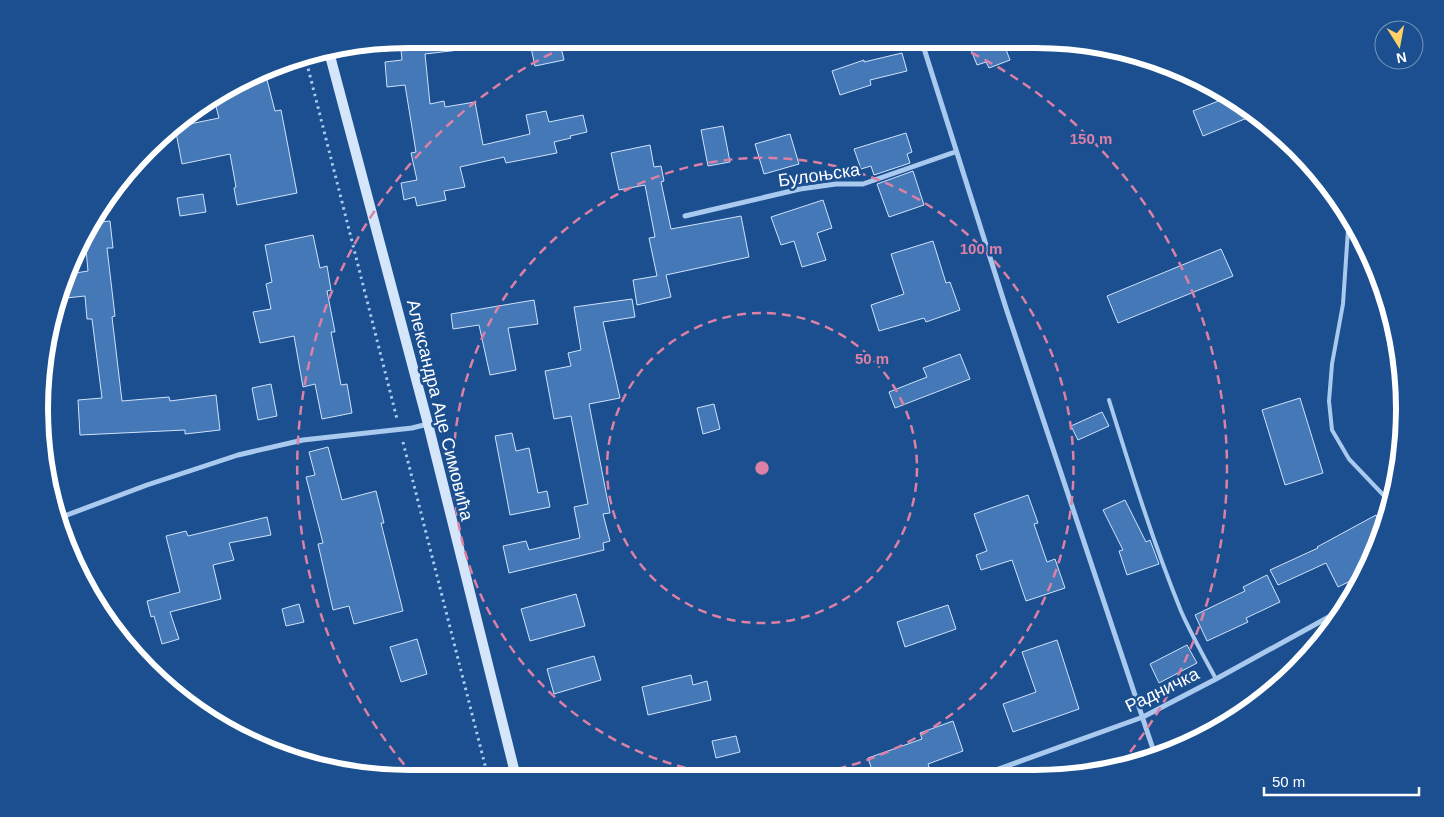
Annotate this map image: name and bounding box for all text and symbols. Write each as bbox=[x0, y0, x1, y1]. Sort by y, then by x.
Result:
north arrow bbox=[1374, 20, 1424, 70]
text: N bbox=[1395, 49, 1408, 67]
text: 150 m bbox=[1070, 130, 1112, 147]
street label: Булоњска bbox=[777, 159, 862, 191]
text: 100 m bbox=[960, 240, 1002, 257]
street label: Александра Аце Симовића bbox=[403, 297, 477, 524]
text: 50 m bbox=[855, 350, 889, 367]
centre of rings bbox=[753, 459, 771, 477]
street label: Радничка bbox=[1122, 663, 1203, 716]
scale bar bbox=[1264, 764, 1419, 796]
text: 50 m bbox=[1272, 773, 1305, 790]

